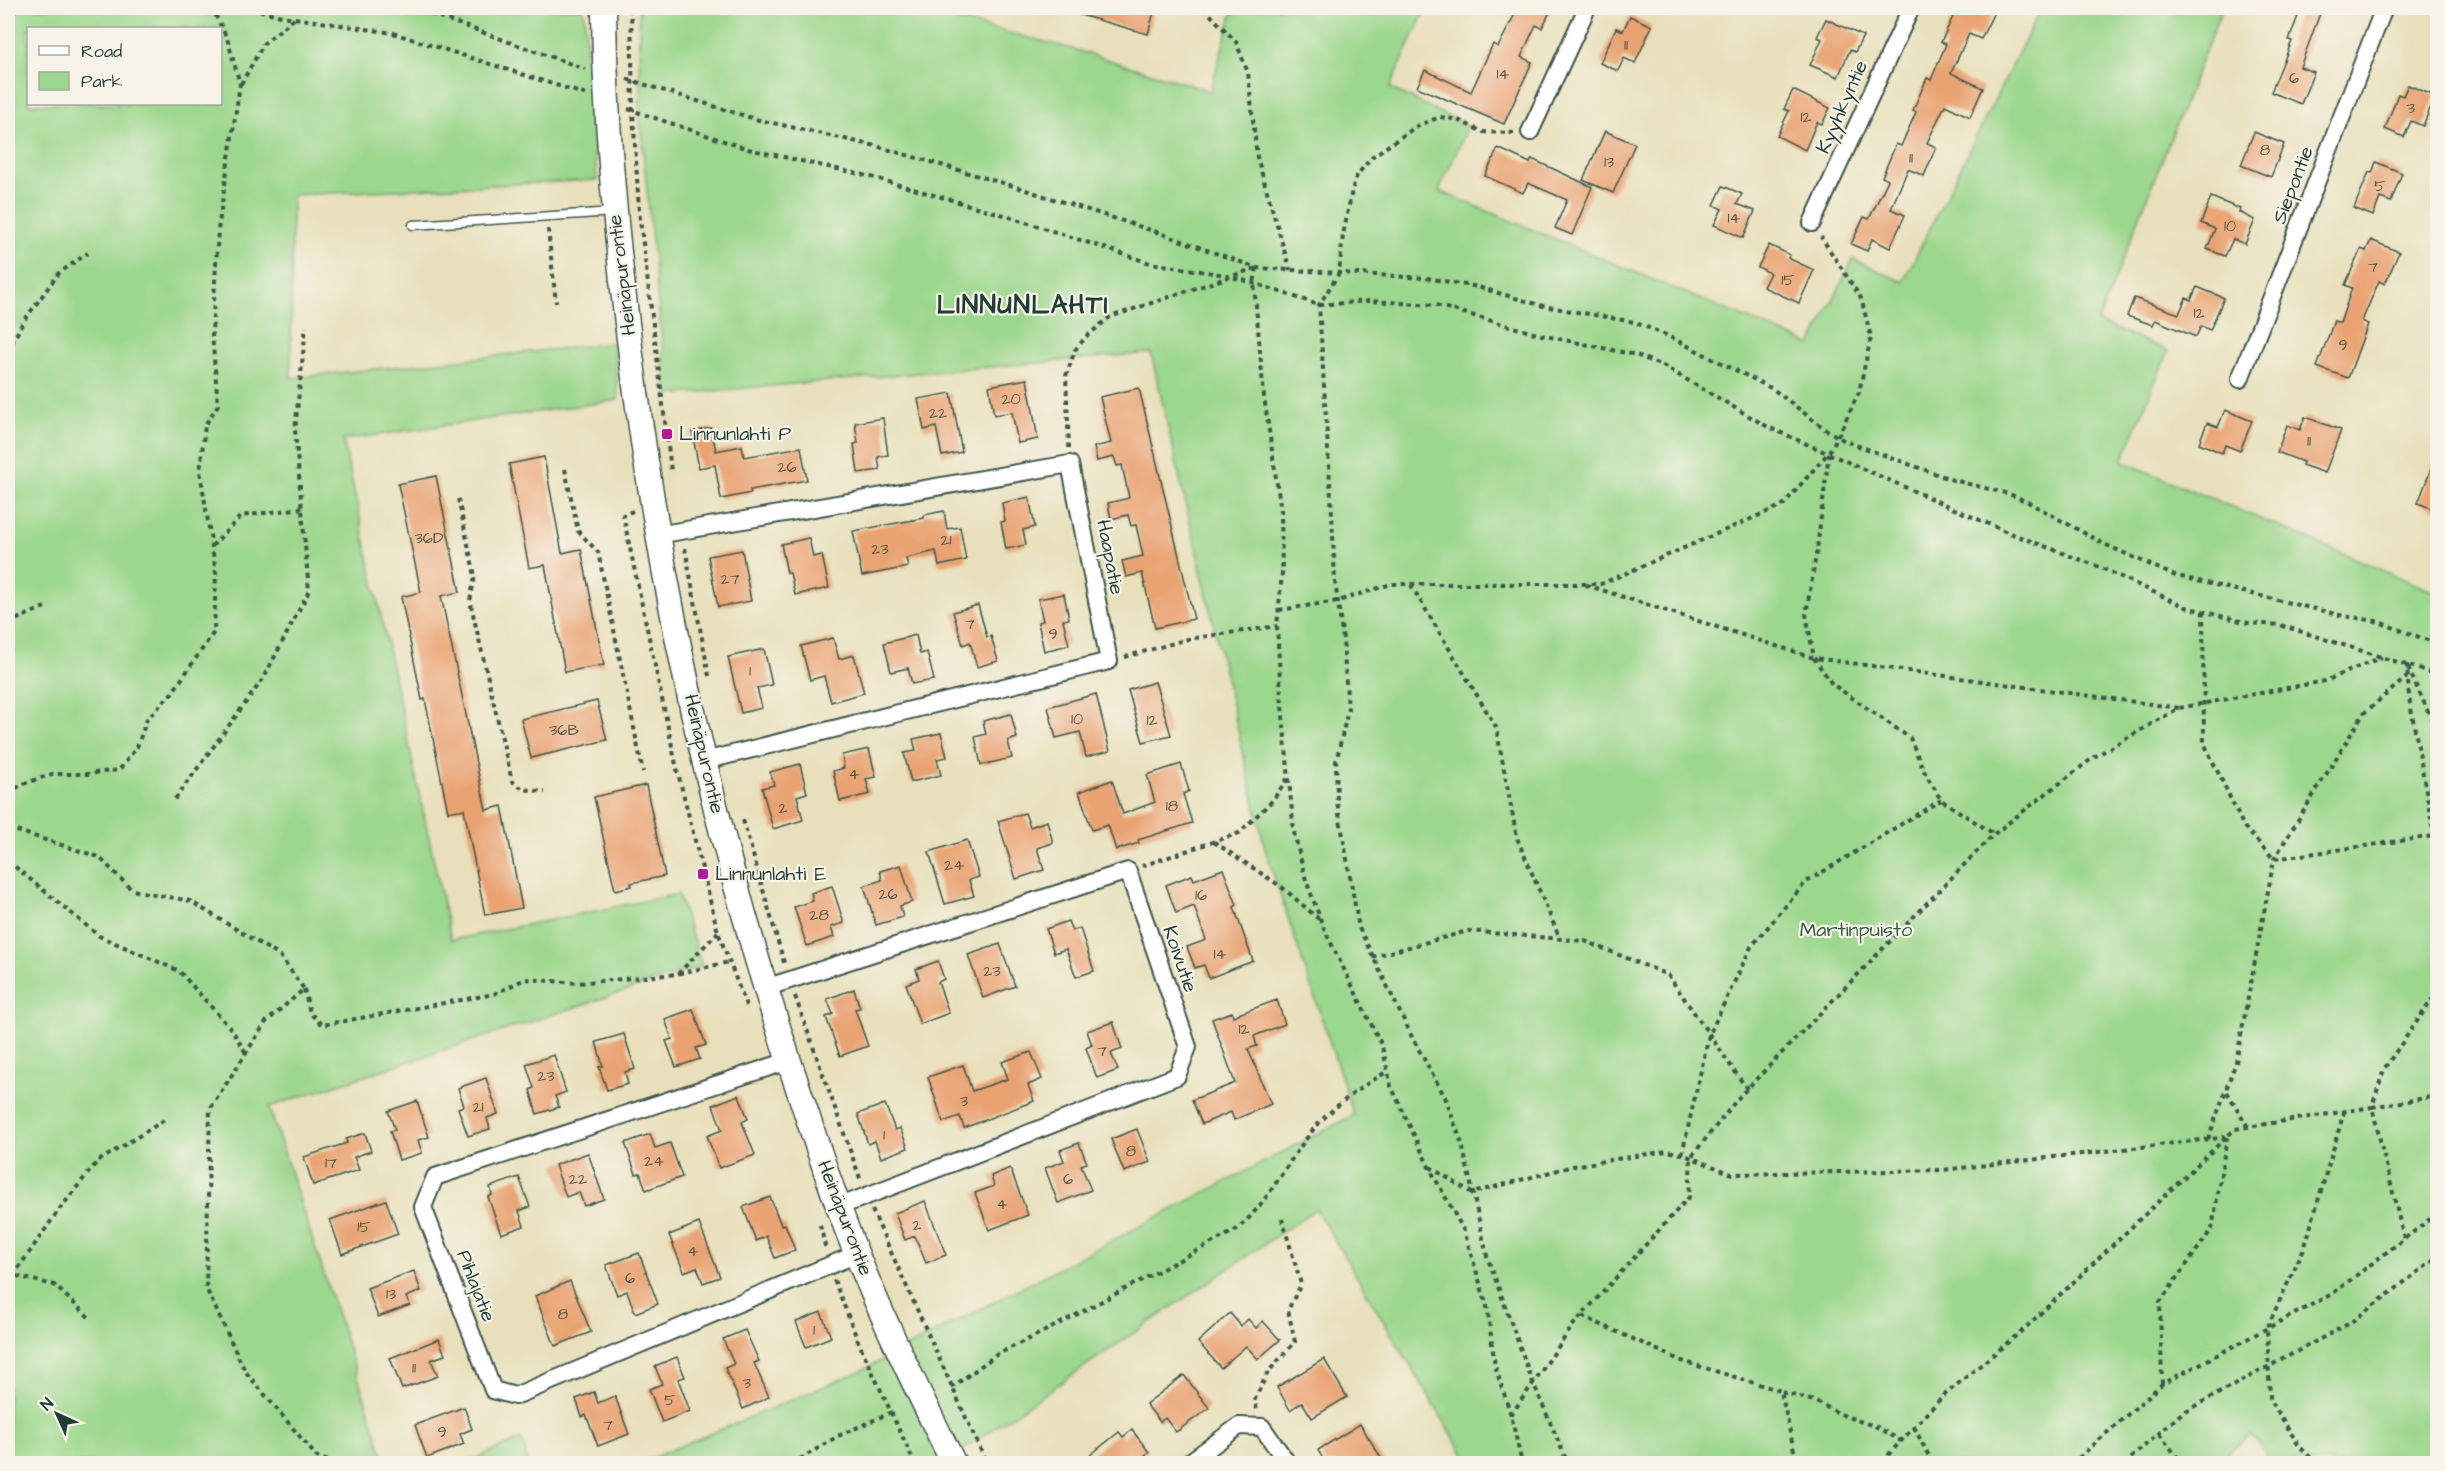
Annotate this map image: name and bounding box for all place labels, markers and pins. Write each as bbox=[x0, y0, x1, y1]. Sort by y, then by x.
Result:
place label: Linnunlahti P bbox=[679, 420, 791, 448]
marker: Linnunlahti P bbox=[660, 427, 674, 441]
place label: Linnunlahti E bbox=[715, 860, 826, 888]
marker: Linnunlahti E bbox=[696, 867, 710, 881]

